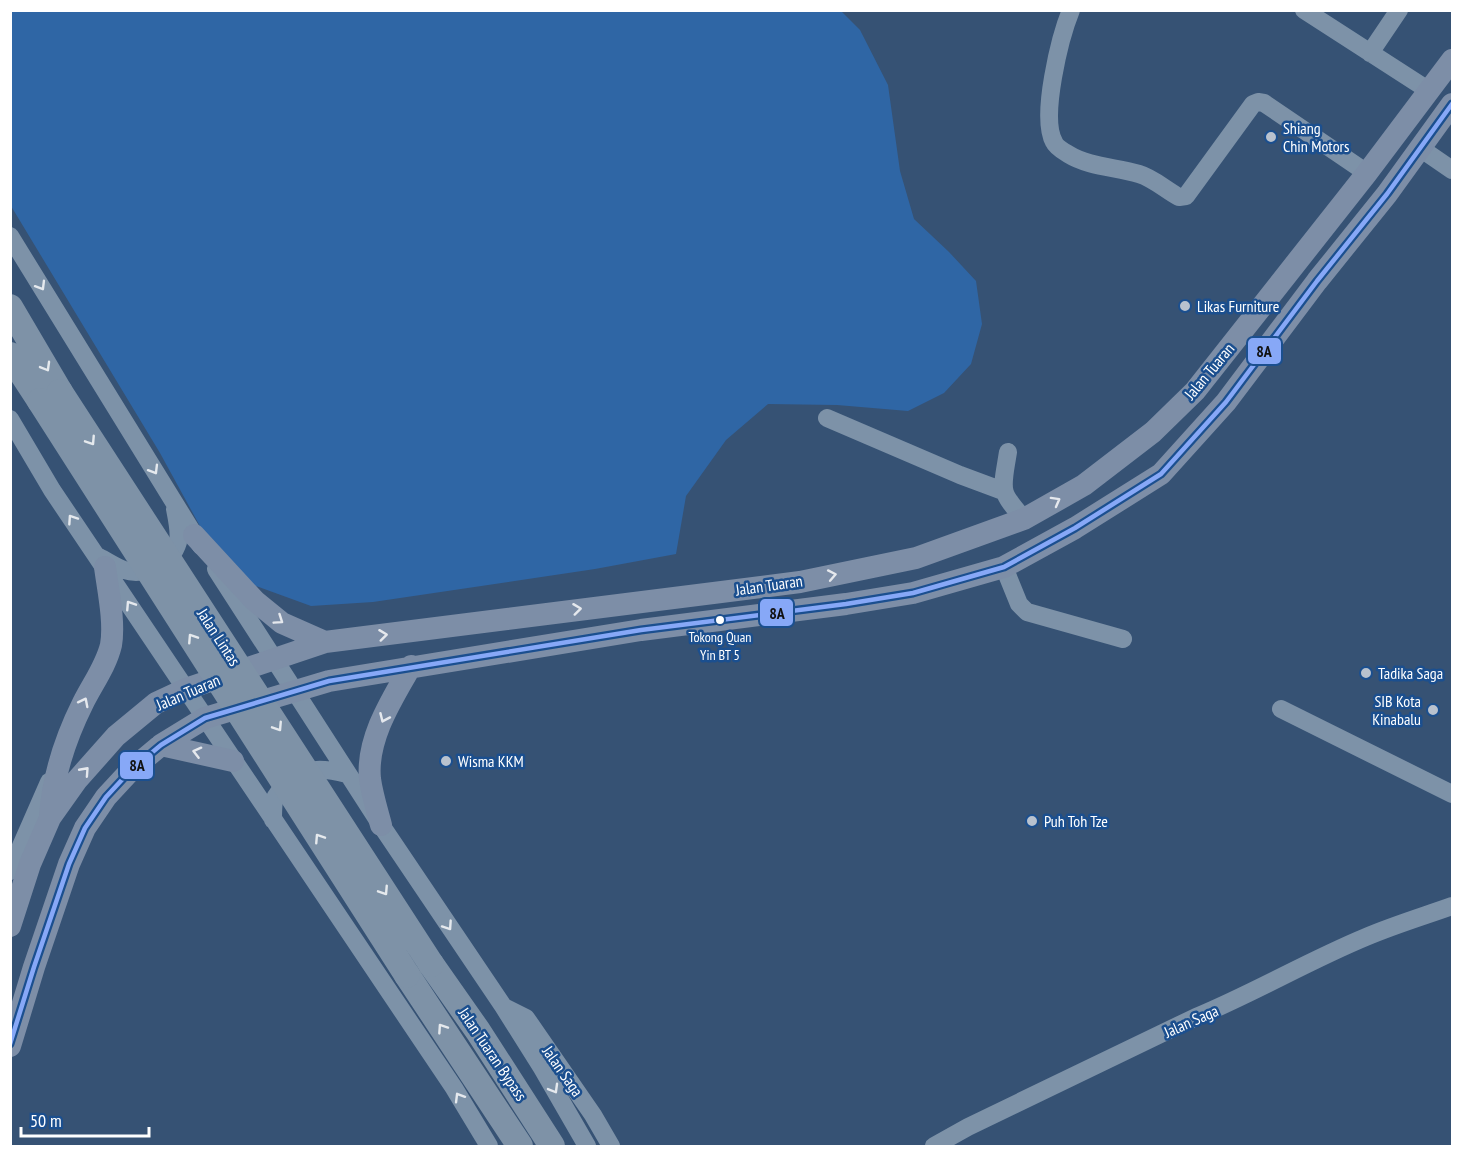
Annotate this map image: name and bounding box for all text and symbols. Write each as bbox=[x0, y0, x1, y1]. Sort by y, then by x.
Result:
place label: Shiang Chin Motors bbox=[1283, 118, 1349, 156]
marker: Shiang Chin Motors bbox=[1264, 130, 1278, 144]
one-way arrow bbox=[34, 279, 45, 290]
place label: Likas Furniture bbox=[1197, 296, 1279, 316]
marker: Likas Furniture bbox=[1178, 299, 1192, 313]
line badge: 8A bbox=[1247, 337, 1282, 365]
street label: Jalan Tuaran bbox=[1179, 339, 1238, 404]
text: 8A bbox=[1256, 341, 1273, 361]
one-way arrow bbox=[38, 361, 50, 371]
one-way arrow bbox=[84, 434, 95, 445]
one-way arrow bbox=[146, 464, 158, 474]
one-way arrow bbox=[1050, 497, 1060, 508]
one-way arrow bbox=[68, 515, 79, 526]
one-way arrow bbox=[827, 569, 837, 582]
street label: Jalan Tuaran bbox=[733, 570, 804, 600]
line badge: 8A bbox=[759, 598, 794, 627]
one-way arrow bbox=[127, 601, 138, 612]
text: 8A bbox=[769, 603, 786, 623]
street label: Jalan Lintas bbox=[193, 604, 245, 669]
one-way arrow bbox=[572, 604, 581, 616]
one-way arrow bbox=[273, 613, 284, 624]
marker: Tokong Quan Yin BT 5 bbox=[714, 614, 726, 626]
place label: Tokong Quan Yin BT 5 bbox=[689, 628, 751, 664]
one-way arrow bbox=[379, 629, 388, 641]
one-way arrow bbox=[187, 634, 199, 644]
place label: Tadika Saga bbox=[1378, 663, 1443, 683]
marker: Tadika Saga bbox=[1359, 666, 1373, 680]
street label: Jalan Tuaran bbox=[152, 670, 223, 715]
place label: SIB Kota Kinabalu bbox=[1372, 691, 1421, 729]
one-way arrow bbox=[77, 698, 88, 709]
marker: SIB Kota Kinabalu bbox=[1426, 703, 1440, 717]
one-way arrow bbox=[379, 711, 391, 722]
one-way arrow bbox=[270, 721, 281, 732]
one-way arrow bbox=[192, 746, 202, 759]
line badge: 8A bbox=[119, 751, 154, 780]
place label: Wisma KKM bbox=[458, 751, 524, 771]
marker: Wisma KKM bbox=[439, 754, 453, 768]
text: 8A bbox=[129, 755, 146, 775]
one-way arrow bbox=[78, 767, 89, 778]
place label: Puh Toh Tze bbox=[1044, 811, 1108, 831]
marker: Puh Toh Tze bbox=[1025, 814, 1039, 828]
one-way arrow bbox=[316, 833, 327, 844]
one-way arrow bbox=[377, 884, 388, 895]
one-way arrow bbox=[441, 919, 452, 930]
street label: Jalan Saga bbox=[1160, 1000, 1221, 1042]
street label: Jalan Tuaran Bypass bbox=[454, 1003, 532, 1105]
one-way arrow bbox=[438, 1023, 449, 1034]
street label: Jalan Saga bbox=[538, 1041, 588, 1100]
one-way arrow bbox=[547, 1083, 558, 1094]
one-way arrow bbox=[455, 1092, 466, 1103]
scale bar bbox=[21, 1100, 148, 1138]
text: 50 m bbox=[30, 1109, 62, 1132]

